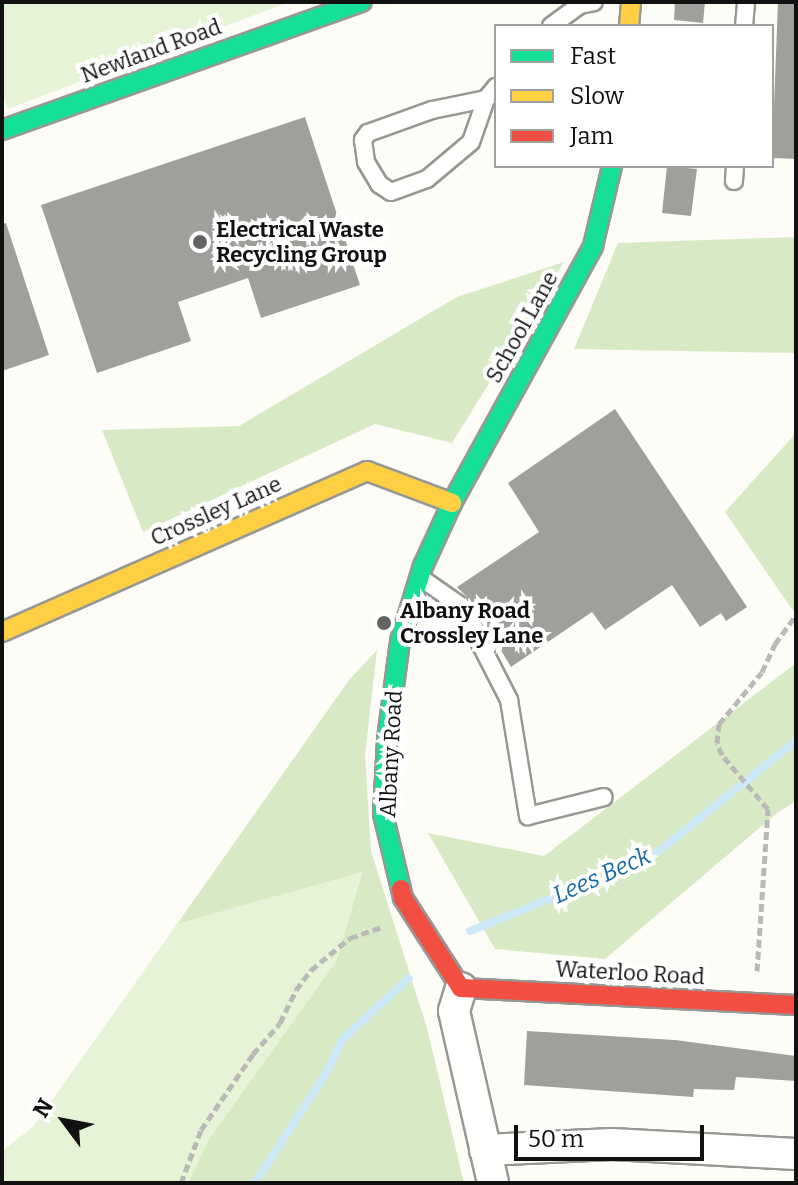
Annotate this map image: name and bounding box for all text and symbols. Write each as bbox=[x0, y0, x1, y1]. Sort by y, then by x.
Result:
street label: Newland Road bbox=[77, 13, 225, 89]
legend bbox=[494, 24, 774, 168]
text: Fast bbox=[570, 42, 616, 70]
text: Slow bbox=[570, 82, 624, 110]
text: Jam bbox=[570, 122, 613, 150]
place label: Electrical Waste Recycling Group bbox=[216, 216, 387, 268]
marker: Electrical Waste Recycling Group bbox=[191, 233, 209, 251]
street label: School Lane bbox=[481, 267, 563, 387]
street label: Crossley Lane bbox=[147, 470, 285, 552]
place label: Albany Road Crossley Lane bbox=[400, 597, 543, 648]
marker: Albany Road Crossley Lane bbox=[375, 614, 393, 632]
street label: Albany Road bbox=[374, 690, 408, 818]
water label: Lees Beck bbox=[549, 842, 655, 910]
street label: Waterloo Road bbox=[555, 956, 705, 990]
north arrow bbox=[24, 1081, 104, 1161]
text: N bbox=[27, 1094, 59, 1122]
scale bar bbox=[518, 1109, 708, 1159]
text: 50 m bbox=[528, 1125, 584, 1153]

